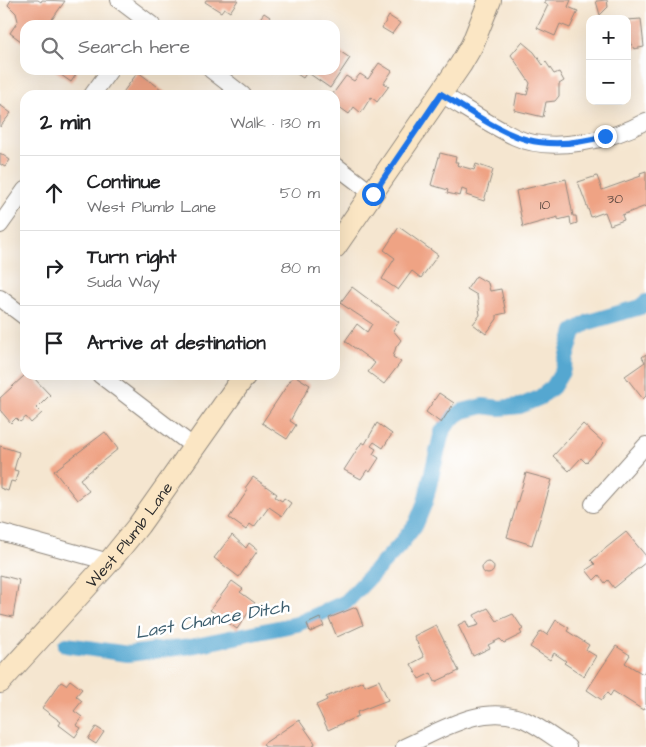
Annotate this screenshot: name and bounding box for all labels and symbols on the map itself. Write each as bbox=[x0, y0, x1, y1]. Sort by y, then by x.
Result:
route end bbox=[594, 125, 617, 148]
route start bbox=[362, 183, 385, 206]
house number: 30 bbox=[607, 189, 623, 209]
house number: 10 bbox=[540, 195, 550, 215]
street label: West Plumb Lane bbox=[81, 477, 178, 593]
water label: Last Chance Ditch bbox=[133, 594, 292, 645]

